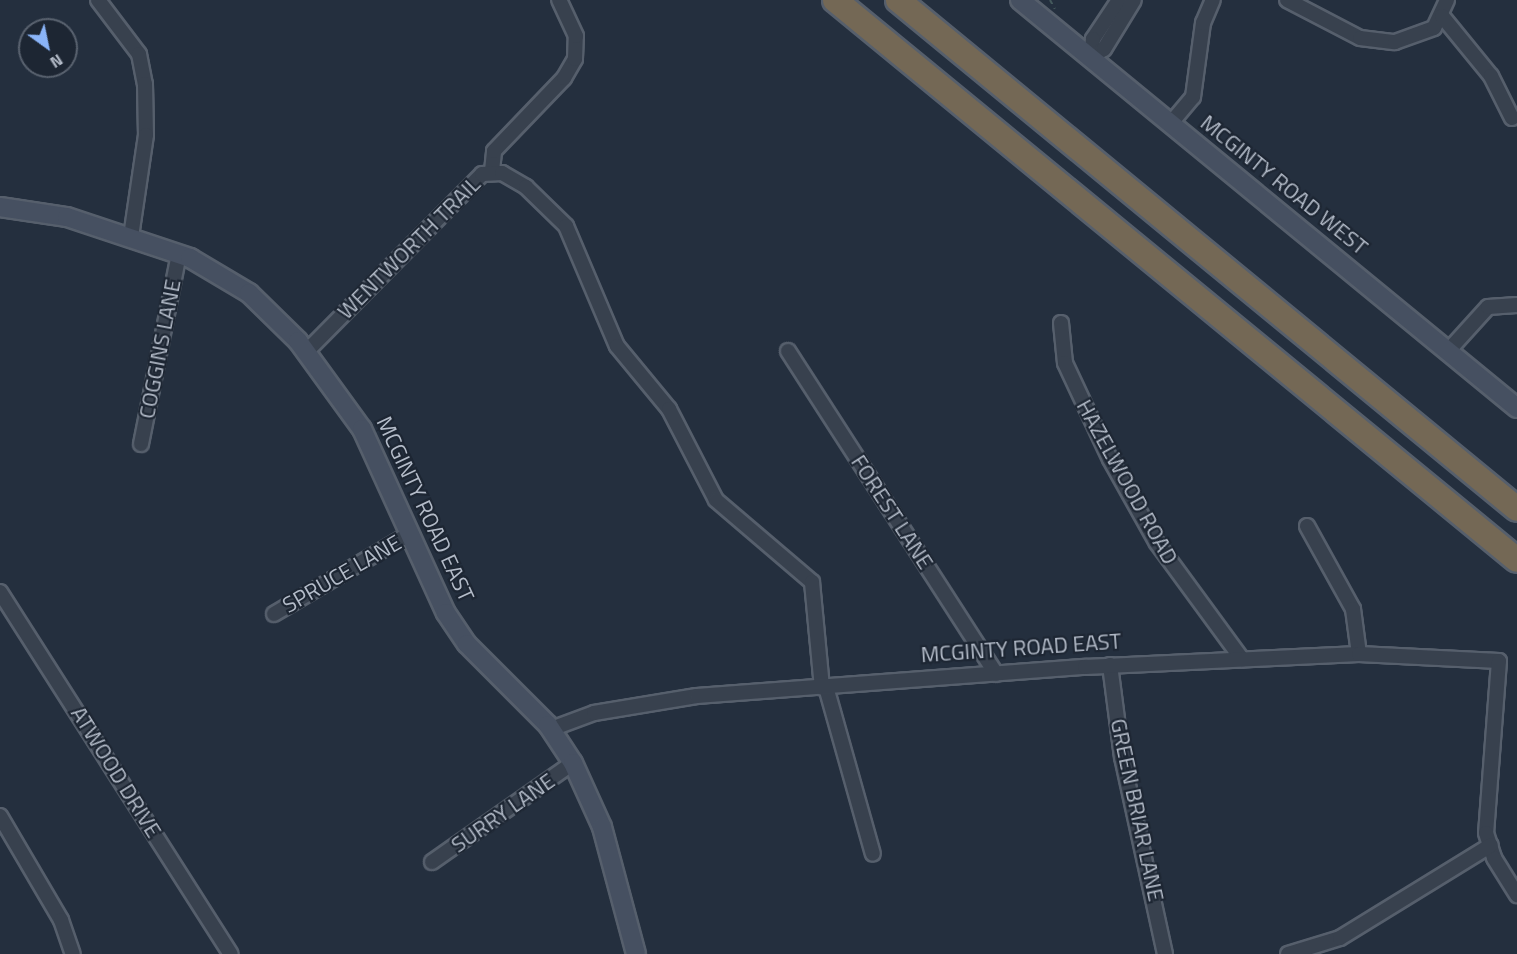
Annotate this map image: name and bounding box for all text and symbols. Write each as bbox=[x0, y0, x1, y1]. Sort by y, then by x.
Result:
north arrow bbox=[18, 18, 78, 78]
text: N bbox=[46, 48, 68, 75]
street label: MCGINTY ROAD WEST bbox=[1195, 110, 1373, 260]
street label: WENTWORTH TRAIL bbox=[332, 171, 486, 325]
street label: COGGINS LANE bbox=[134, 277, 186, 421]
street label: HAZELWOOD ROAD bbox=[1071, 395, 1183, 569]
street label: MCGINTY ROAD EAST bbox=[371, 412, 479, 606]
street label: FOREST LANE bbox=[845, 450, 939, 574]
street label: SPRUCE LANE bbox=[278, 529, 406, 619]
street label: MCGINTY ROAD EAST bbox=[920, 628, 1122, 668]
street label: ATWOOD DRIVE bbox=[65, 702, 167, 842]
street label: GREEN BRIAR LANE bbox=[1105, 716, 1169, 904]
street label: SURRY LANE bbox=[446, 768, 560, 858]

